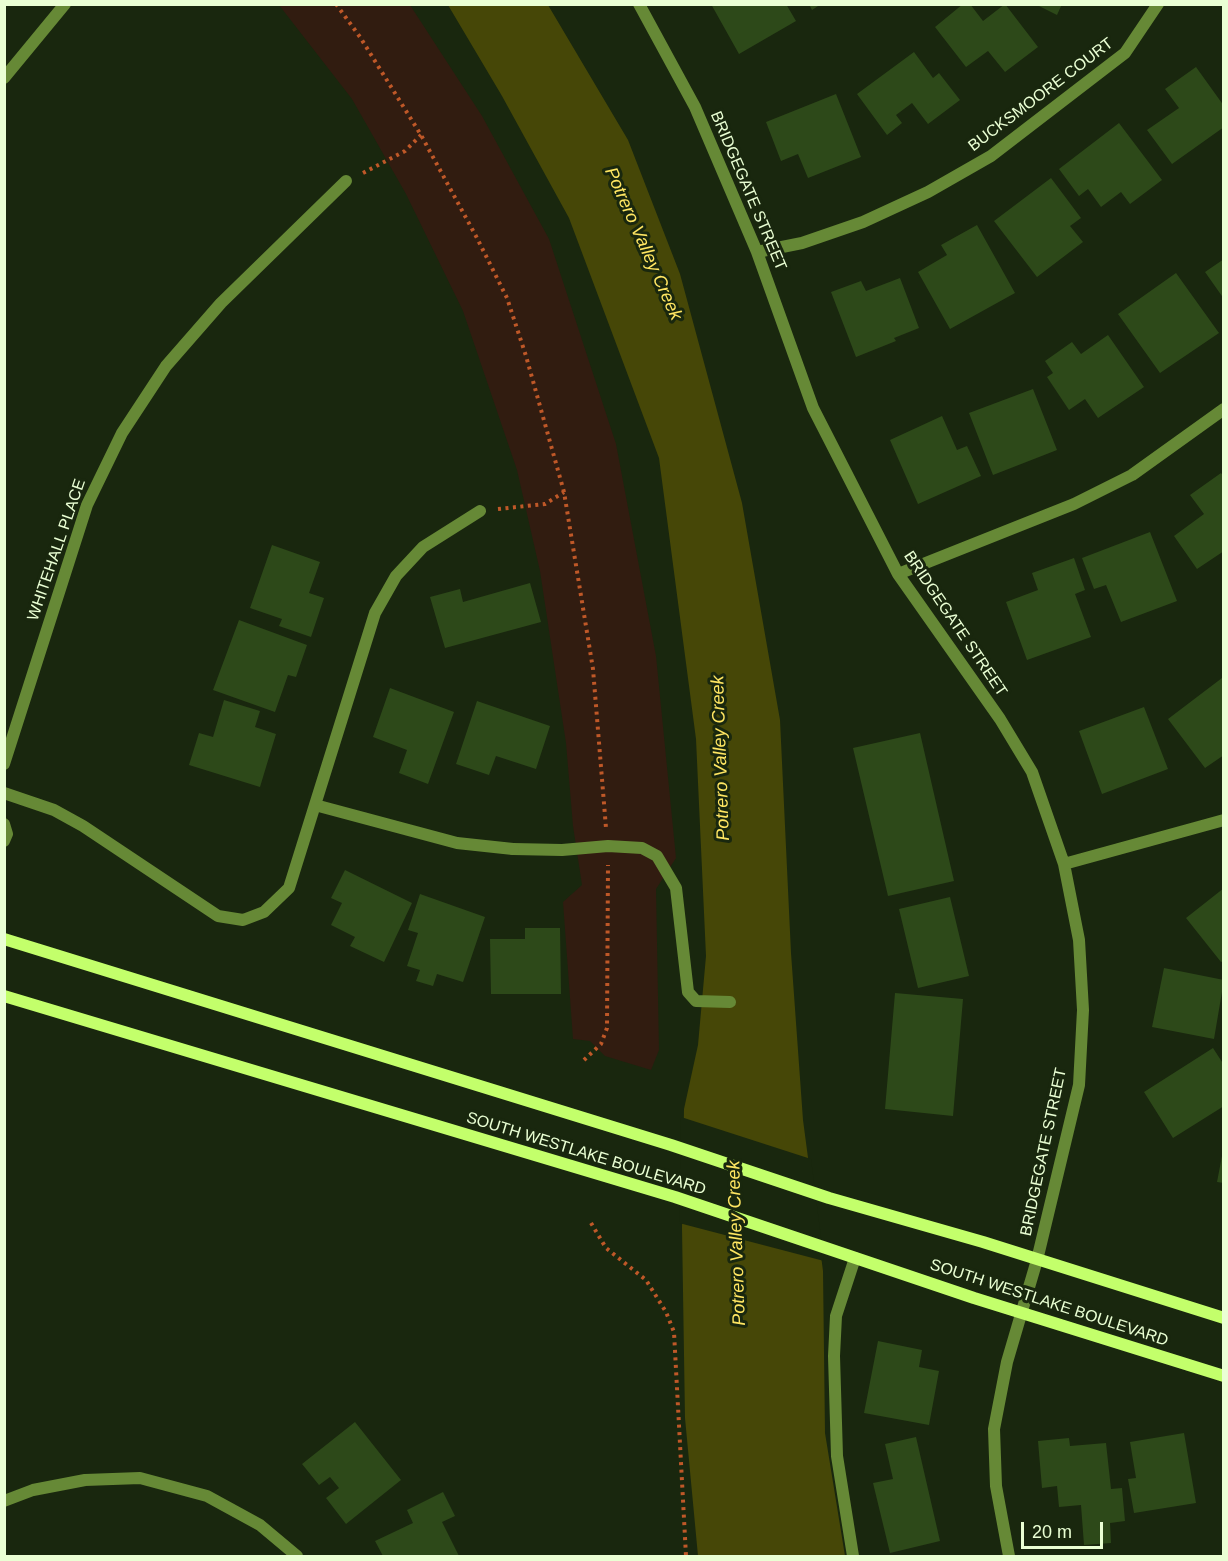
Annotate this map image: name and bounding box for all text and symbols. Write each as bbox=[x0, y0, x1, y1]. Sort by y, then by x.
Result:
street label: BUCKSMOORE COURT bbox=[965, 34, 1117, 156]
street label: BRIDGEGATE STREET bbox=[706, 108, 790, 274]
water label: Potrero Valley Creek bbox=[599, 164, 687, 324]
street label: WHITEHALL PLACE bbox=[24, 477, 90, 623]
street label: BRIDGEGATE STREET bbox=[899, 548, 1011, 700]
water label: Potrero Valley Creek bbox=[707, 675, 735, 841]
street label: BRIDGEGATE STREET bbox=[1017, 1066, 1071, 1238]
street label: SOUTH WESTLAKE BOULEVARD bbox=[464, 1108, 708, 1200]
water label: Potrero Valley Creek bbox=[723, 1160, 751, 1326]
street label: SOUTH WESTLAKE BOULEVARD bbox=[927, 1255, 1171, 1351]
scale bar bbox=[1024, 1510, 1106, 1548]
text: 20 m bbox=[1032, 1522, 1072, 1542]

